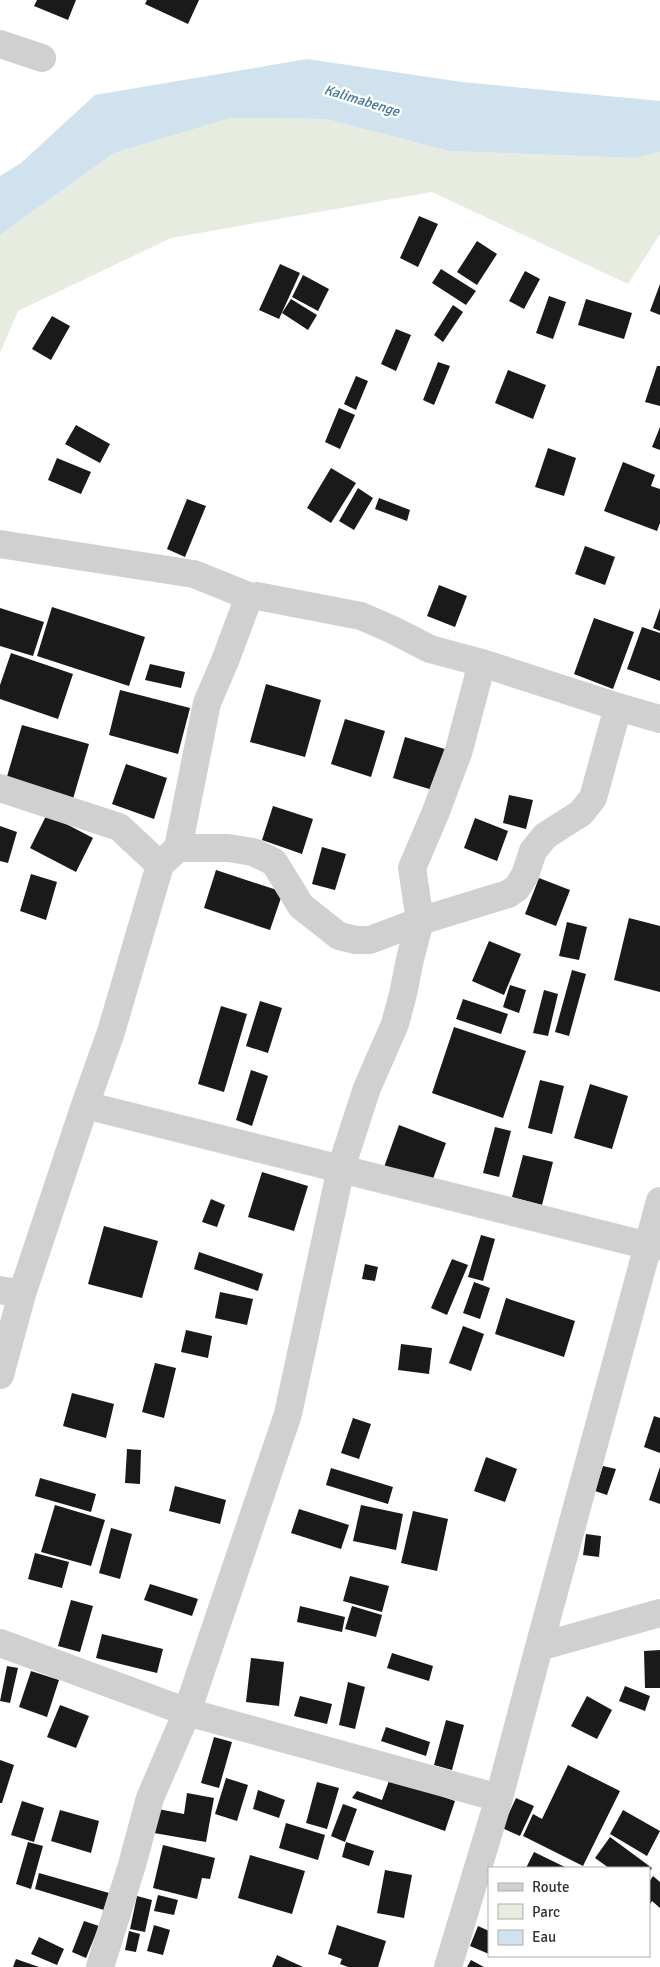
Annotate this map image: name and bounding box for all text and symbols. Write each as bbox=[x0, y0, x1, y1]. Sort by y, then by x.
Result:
water label: Kalimabenge bbox=[322, 81, 403, 120]
legend bbox=[488, 1867, 650, 1957]
text: Route bbox=[532, 1878, 569, 1896]
text: Parc bbox=[532, 1903, 560, 1921]
text: Eau bbox=[532, 1928, 556, 1946]

